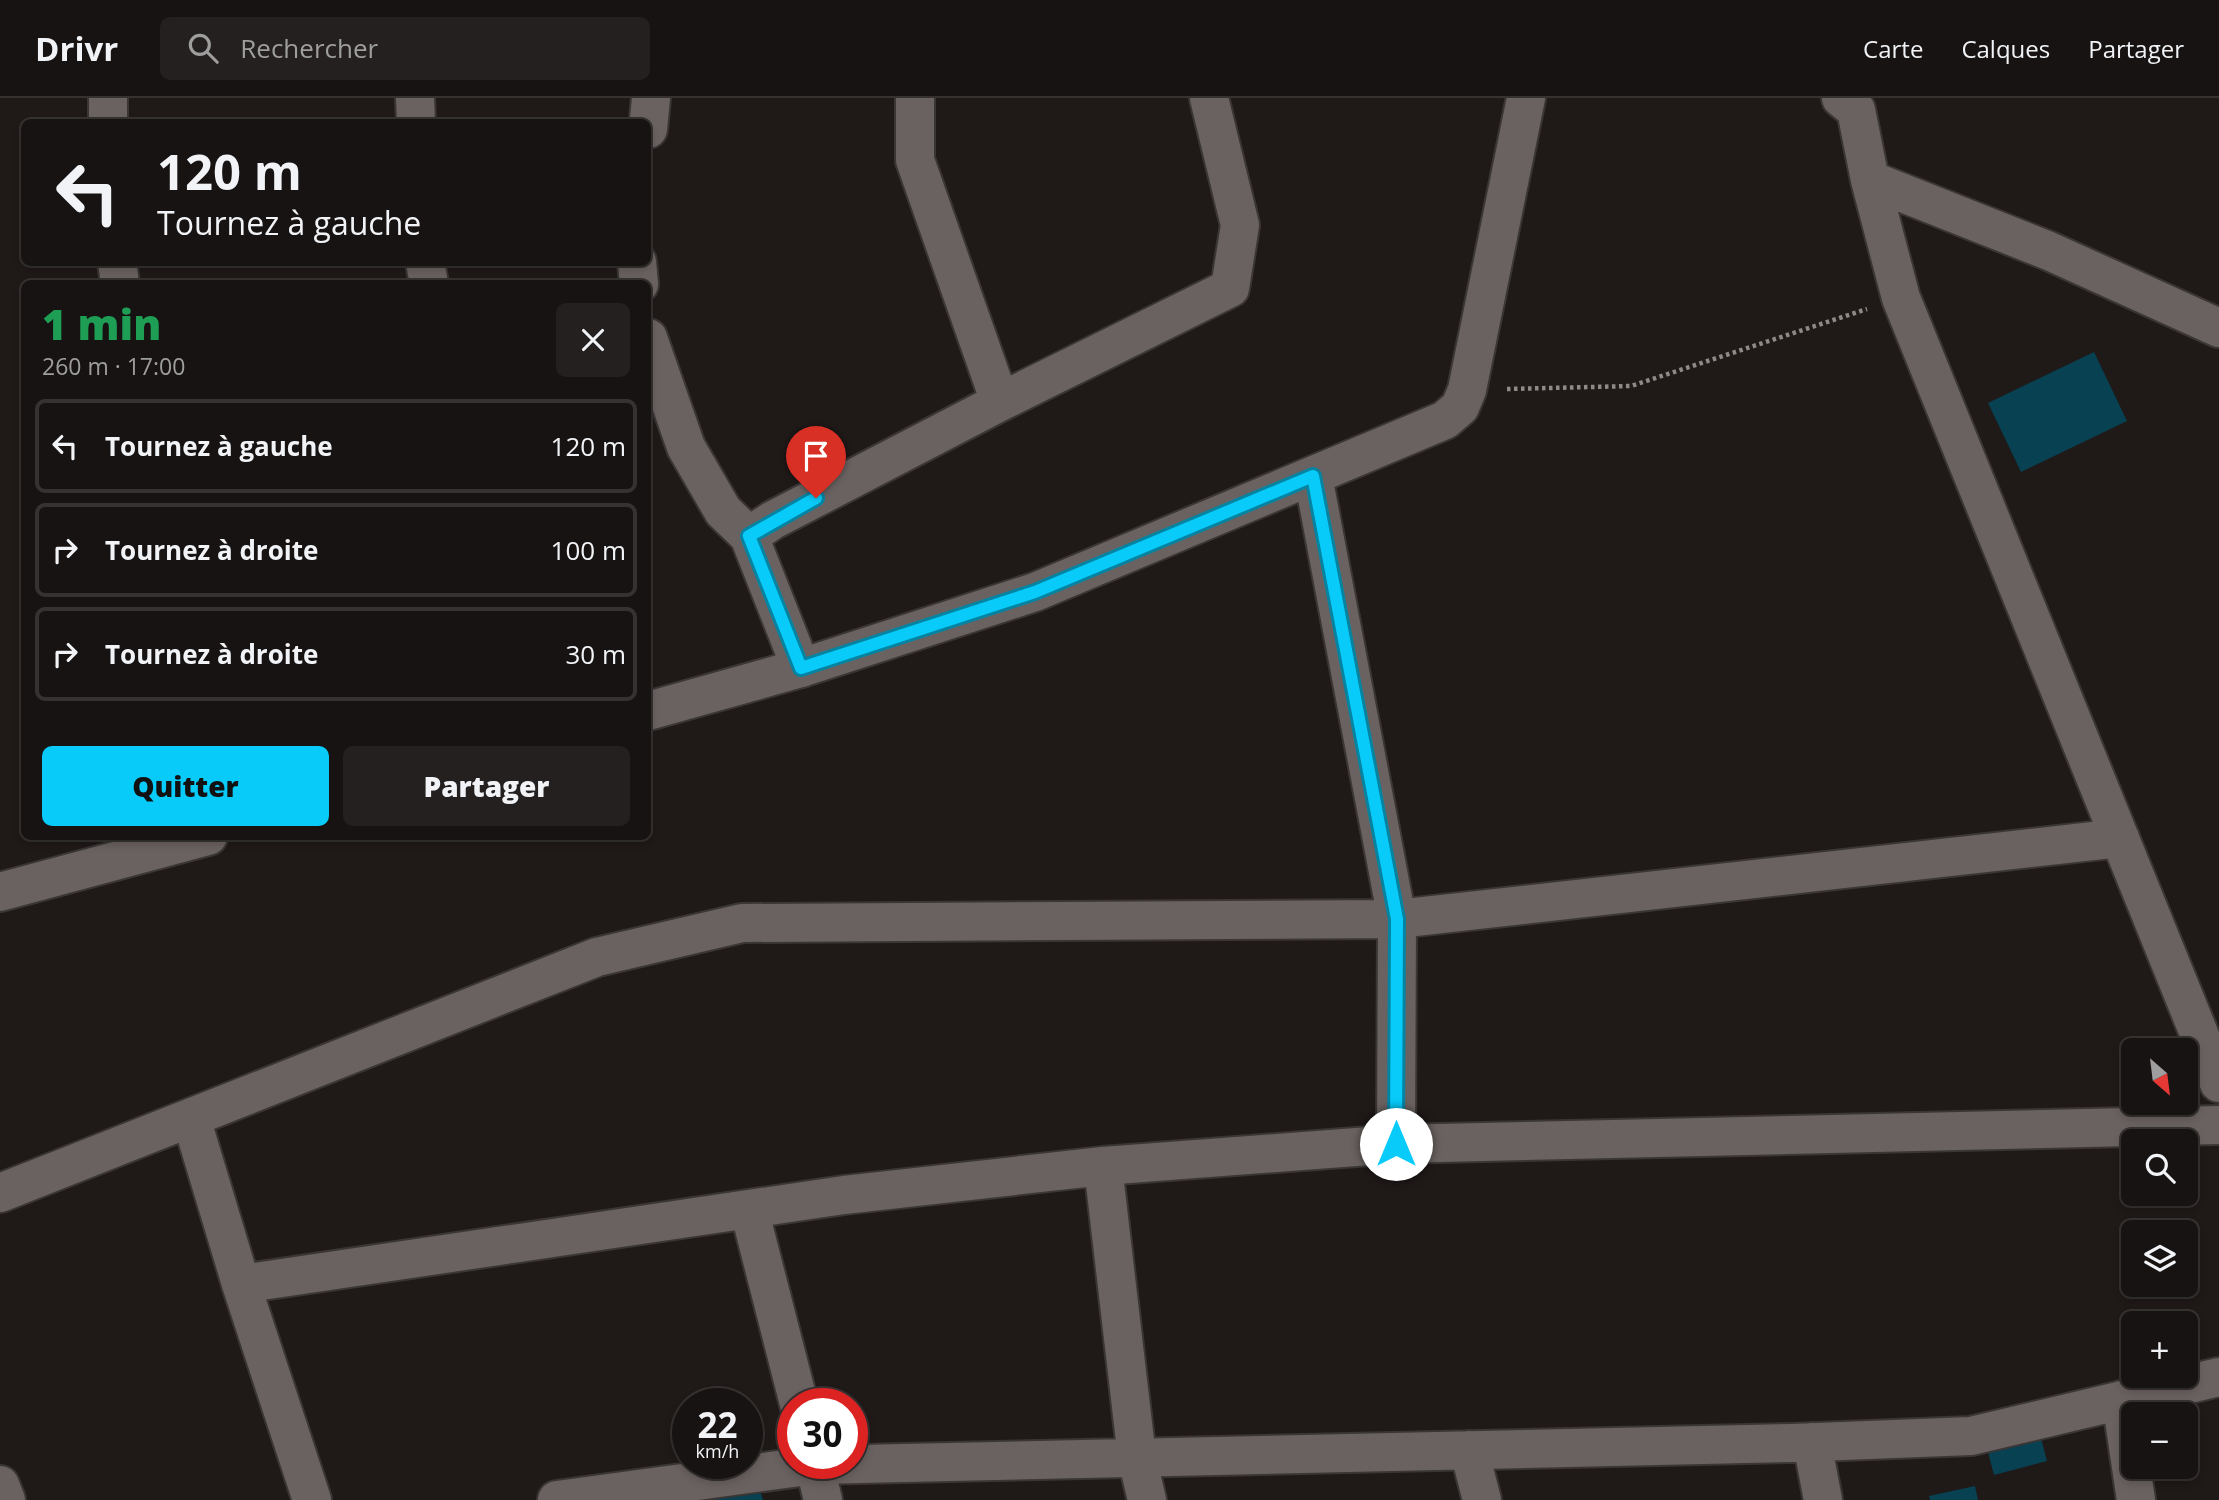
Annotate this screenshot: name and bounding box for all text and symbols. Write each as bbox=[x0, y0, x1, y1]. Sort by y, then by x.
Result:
search box bbox=[160, 17, 650, 80]
text: Drivr bbox=[35, 26, 118, 71]
icon: search bbox=[184, 29, 222, 67]
text: Rechercher bbox=[240, 30, 378, 66]
text: Carte bbox=[1863, 32, 1923, 65]
text: Calques bbox=[1961, 32, 2050, 65]
text: Partager bbox=[2088, 32, 2184, 65]
text: 120 m bbox=[157, 138, 302, 204]
icon: left bbox=[42, 147, 133, 238]
text: Tournez à gauche bbox=[157, 201, 421, 244]
text: 1 min bbox=[42, 295, 161, 352]
button: close bbox=[556, 303, 630, 377]
text: 260 m · 17:00 bbox=[42, 350, 185, 382]
pin bbox=[786, 426, 846, 498]
icon: left bbox=[46, 427, 84, 465]
text: Tournez à gauche bbox=[105, 428, 333, 464]
text: 120 m bbox=[551, 428, 626, 464]
icon: arrive bbox=[797, 437, 835, 475]
icon: right bbox=[46, 531, 84, 569]
text: Tournez à droite bbox=[105, 532, 318, 568]
text: 100 m bbox=[551, 532, 626, 568]
icon: right bbox=[46, 635, 84, 673]
text: Tournez à droite bbox=[105, 636, 318, 672]
text: 30 m bbox=[565, 636, 626, 672]
button: Quitter bbox=[42, 746, 329, 826]
button: Partager bbox=[343, 746, 630, 826]
north arrow bbox=[2121, 1038, 2198, 1115]
map controls bbox=[2121, 1038, 2198, 1479]
position arrow bbox=[1359, 1107, 1433, 1181]
button: search bbox=[2121, 1129, 2198, 1206]
button: layers bbox=[2121, 1220, 2198, 1297]
button: + bbox=[2121, 1311, 2198, 1388]
speed limit sign: 30 bbox=[777, 1388, 868, 1479]
text: 22 bbox=[697, 1401, 738, 1448]
button: − bbox=[2121, 1402, 2198, 1479]
text: km/h bbox=[696, 1439, 739, 1463]

